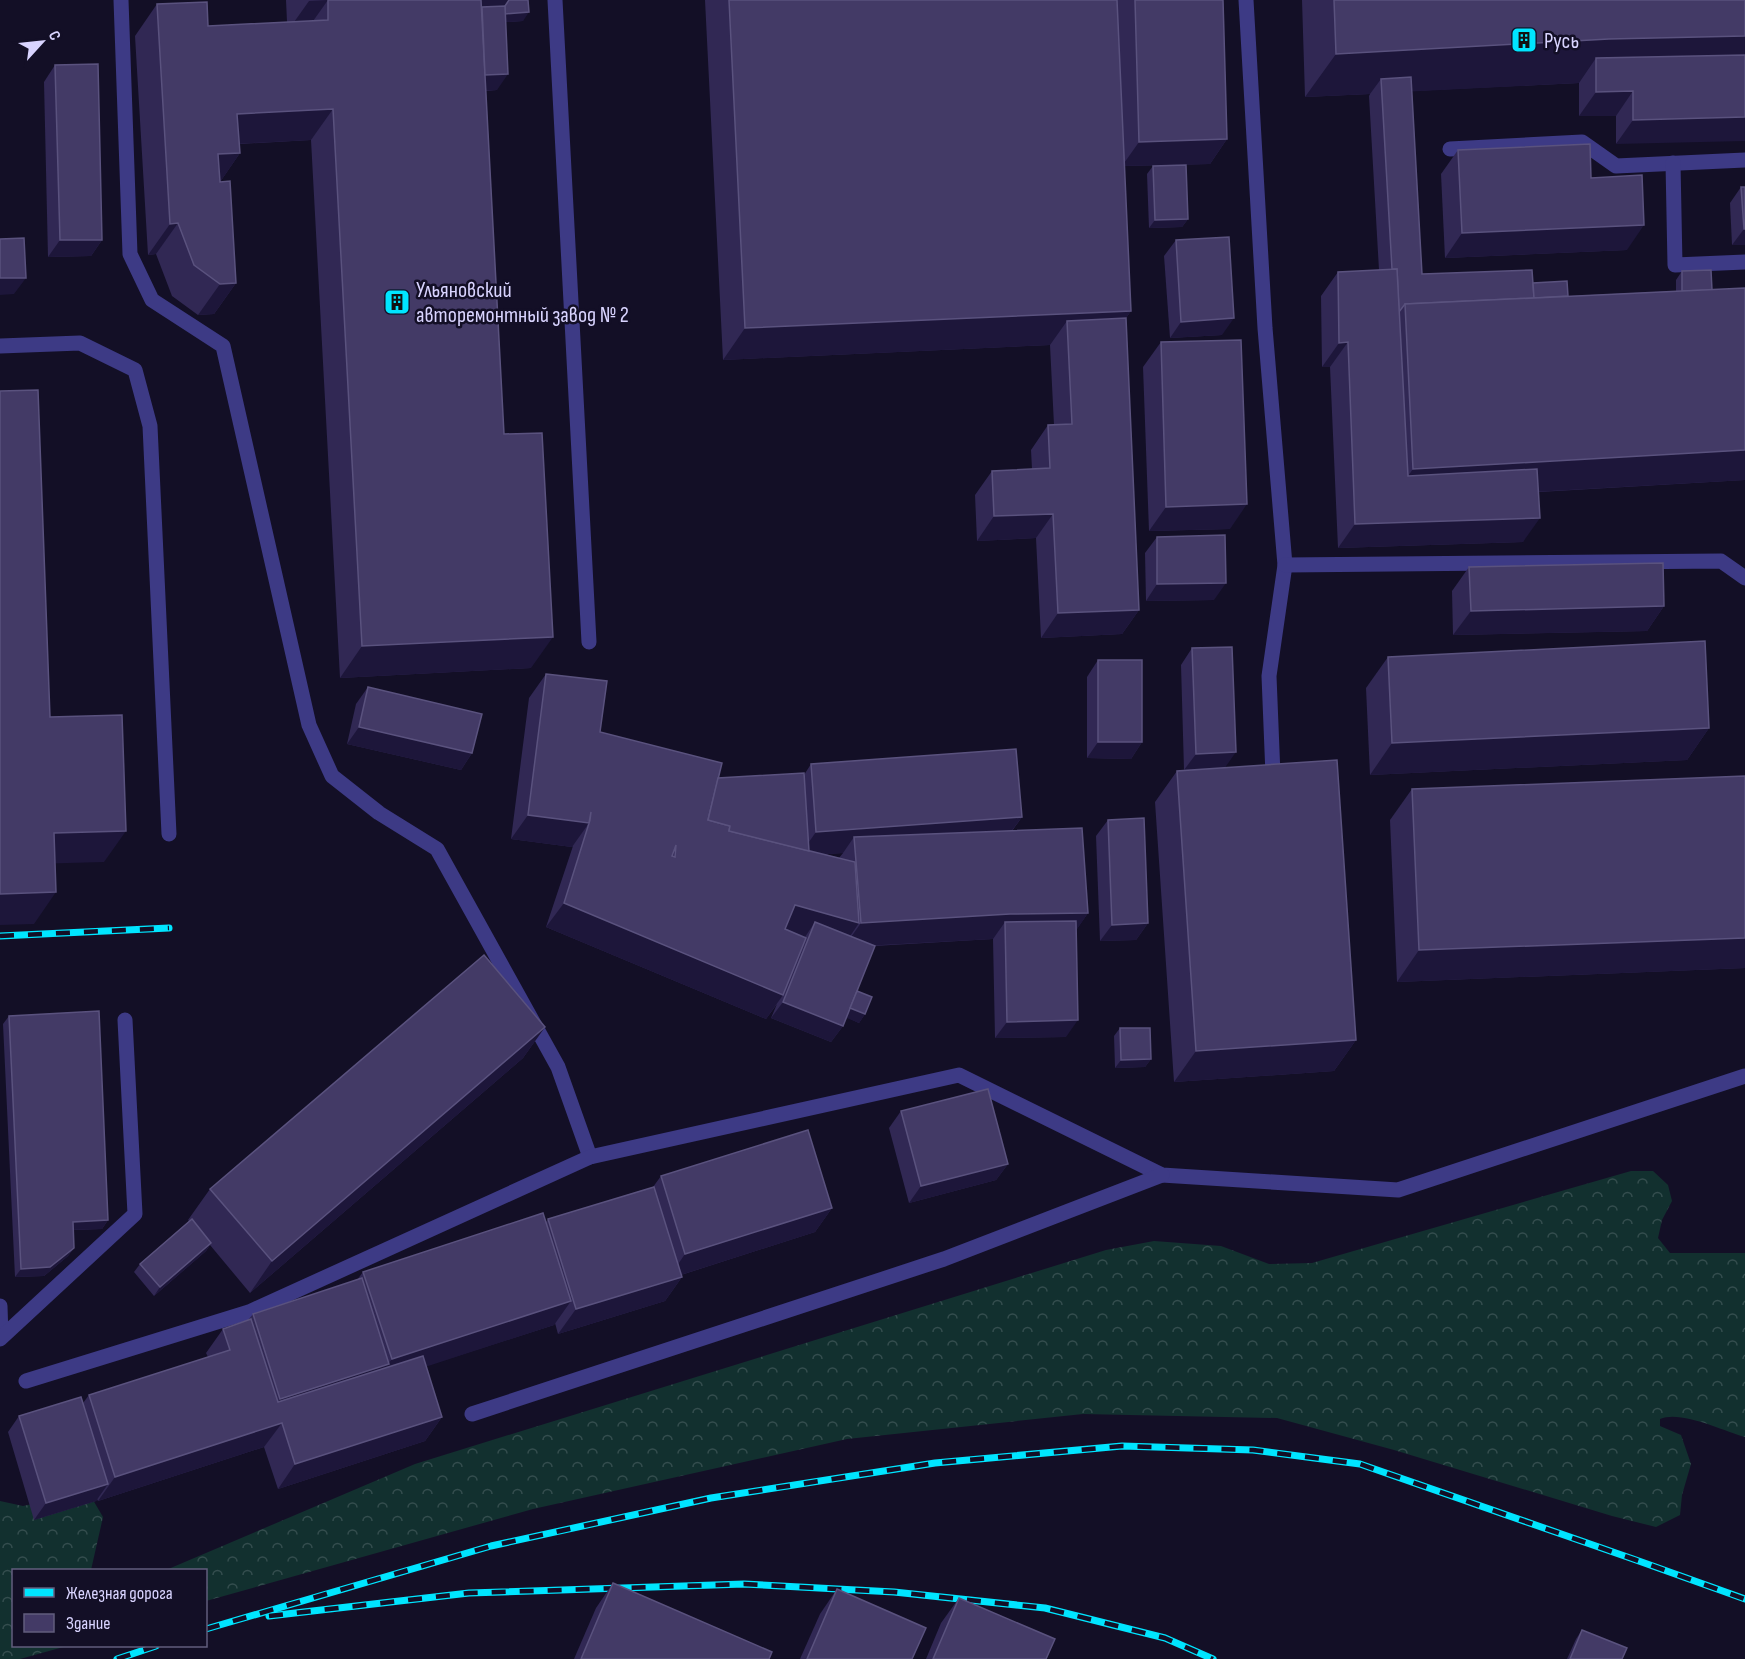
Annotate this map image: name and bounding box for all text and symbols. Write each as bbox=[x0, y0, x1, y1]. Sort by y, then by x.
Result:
north arrow bbox=[12, 12, 72, 72]
building icon: Русь bbox=[1509, 25, 1539, 55]
text: С bbox=[44, 28, 64, 44]
place label: Русь bbox=[1544, 28, 1579, 55]
place label: Ульяновский авторемонтный завод № 2 bbox=[416, 277, 629, 329]
building icon: Ульяновский авторемонтный завод № 2 bbox=[382, 287, 412, 317]
legend bbox=[12, 1569, 207, 1647]
text: Железная дорога bbox=[66, 1583, 173, 1604]
text: Здание bbox=[66, 1613, 111, 1634]

